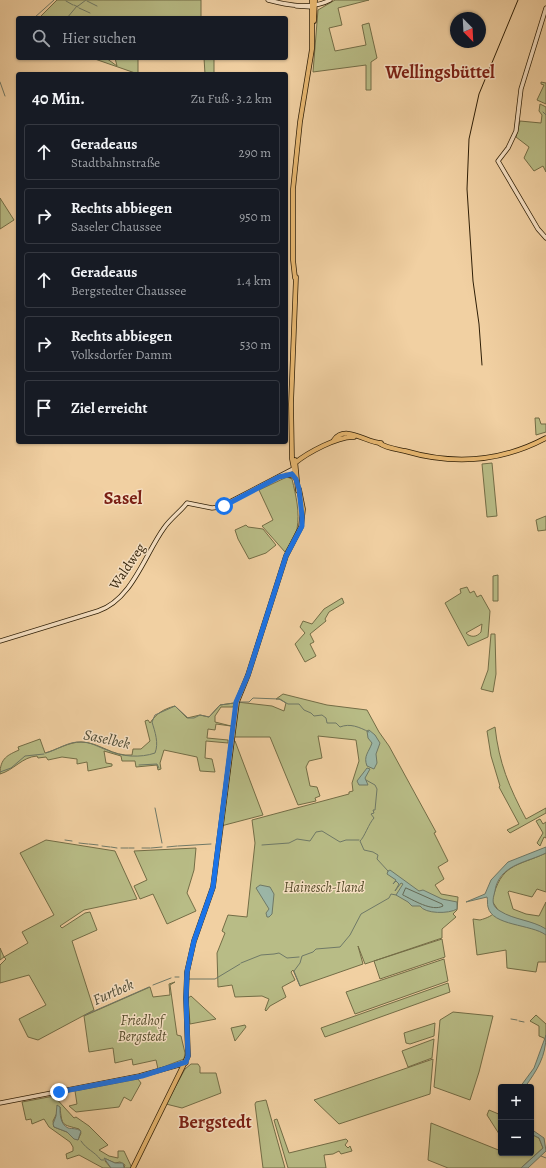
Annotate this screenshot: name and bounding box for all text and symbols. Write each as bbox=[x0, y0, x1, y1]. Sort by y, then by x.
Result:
north arrow bbox=[450, 12, 486, 48]
search box bbox=[16, 16, 288, 60]
icon: search bbox=[30, 27, 52, 49]
text: Hier suchen bbox=[62, 28, 136, 48]
district label: Wellingsbüttel bbox=[384, 60, 495, 84]
text: 40 Min. bbox=[32, 87, 85, 110]
text: Zu Fuß · 3.2 km bbox=[191, 90, 272, 107]
text: Geradeaus bbox=[71, 134, 137, 154]
icon: ahead bbox=[33, 141, 55, 163]
text: 290 m bbox=[239, 144, 271, 161]
text: Stadtbahnstraße bbox=[71, 154, 160, 171]
text: Rechts abbiegen bbox=[71, 198, 172, 218]
icon: right bbox=[33, 205, 55, 227]
text: 950 m bbox=[239, 208, 271, 225]
text: Saseler Chaussee bbox=[71, 218, 162, 235]
text: Geradeaus bbox=[71, 262, 137, 282]
icon: ahead bbox=[33, 269, 55, 291]
text: 1.4 km bbox=[237, 272, 271, 289]
text: Bergstedter Chaussee bbox=[71, 282, 186, 299]
text: Rechts abbiegen bbox=[71, 326, 172, 346]
icon: right bbox=[33, 333, 55, 355]
text: 530 m bbox=[240, 336, 271, 353]
text: Volksdorfer Damm bbox=[71, 346, 172, 363]
icon: arrive bbox=[33, 397, 55, 419]
text: Ziel erreicht bbox=[71, 398, 147, 418]
district label: Sasel bbox=[104, 486, 142, 510]
route start bbox=[215, 497, 233, 515]
street label: Waldweg bbox=[104, 539, 150, 594]
water label: Saselbek bbox=[82, 724, 133, 754]
park label: Hainesch-Iland bbox=[284, 878, 365, 897]
water label: Furtbek bbox=[89, 974, 137, 1010]
park label: Friedhof Bergstedt bbox=[118, 1011, 167, 1046]
route end bbox=[50, 1083, 68, 1101]
map controls bbox=[498, 1084, 534, 1156]
button: + bbox=[498, 1084, 534, 1120]
district label: Bergstedt bbox=[178, 1110, 252, 1134]
button: − bbox=[498, 1120, 534, 1156]

